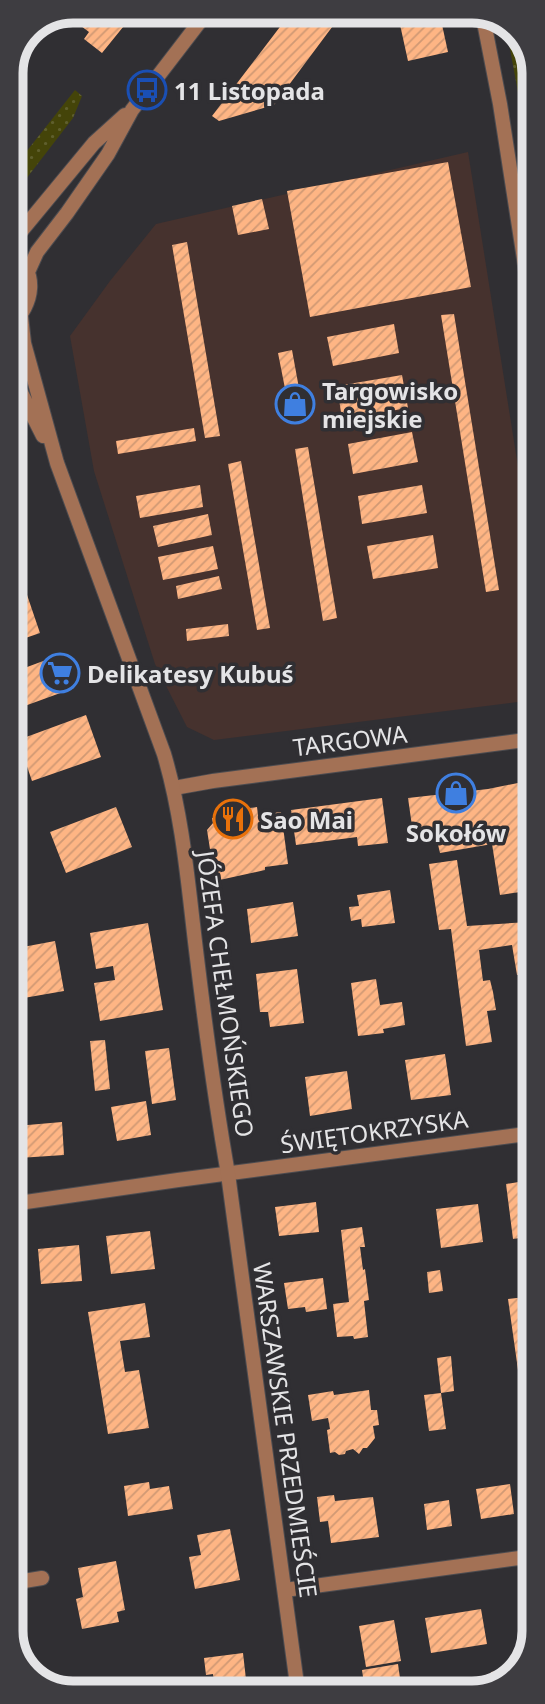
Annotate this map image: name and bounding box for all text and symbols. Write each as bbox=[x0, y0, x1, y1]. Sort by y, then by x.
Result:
bus stop icon: 11 Listopada bbox=[126, 69, 168, 111]
place label: 11 Listopada bbox=[174, 74, 325, 107]
place label: Targowisko miejskie bbox=[322, 374, 458, 435]
shop icon: Targowisko miejskie bbox=[274, 383, 316, 425]
supermarket icon: Delikatesy Kubuś bbox=[39, 652, 81, 694]
place label: Delikatesy Kubuś bbox=[87, 657, 294, 690]
street label: TARGOWA bbox=[291, 717, 410, 763]
shop icon: Sokołów bbox=[435, 772, 477, 814]
restaurant icon: Sao Mai bbox=[212, 798, 254, 840]
place label: Sao Mai bbox=[260, 803, 353, 836]
place label: Sokołów bbox=[406, 816, 507, 849]
street label: JÓZEFA CHEŁMOŃSKIEGO bbox=[189, 847, 262, 1139]
street label: ŚWIĘTOKRZYSKA bbox=[278, 1101, 471, 1160]
street label: WARSZAWSKIE PRZEDMIEŚCIE bbox=[246, 1260, 326, 1600]

